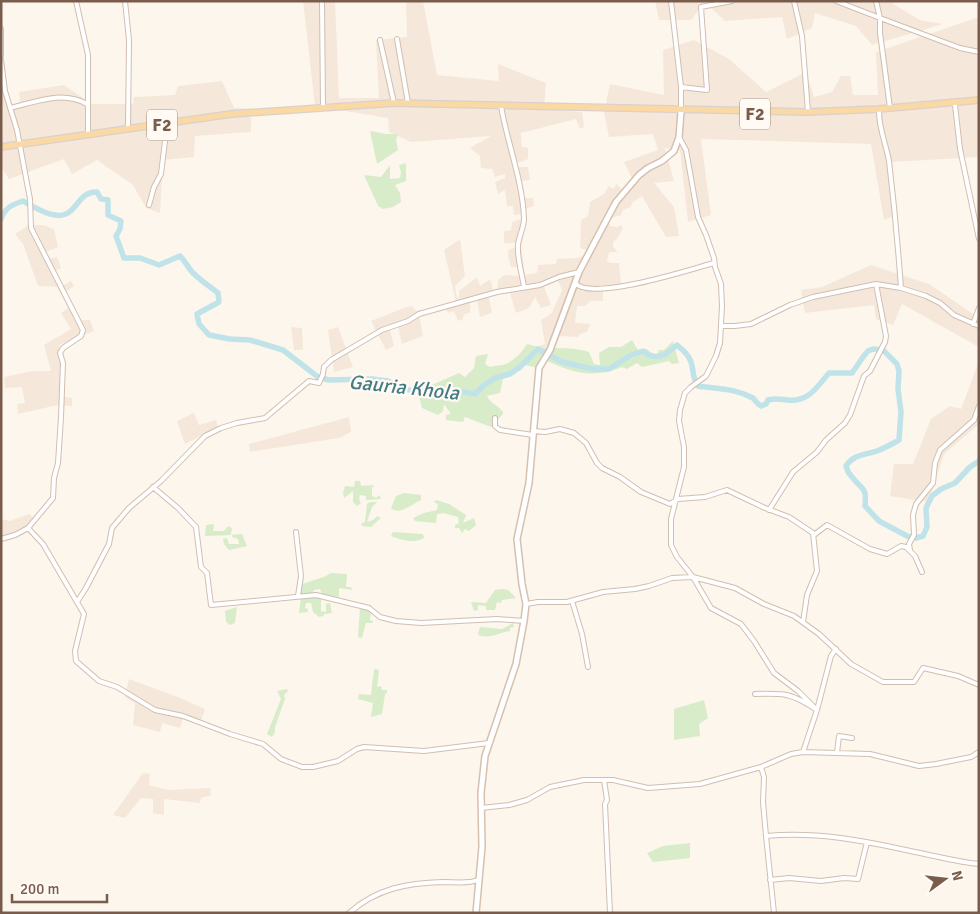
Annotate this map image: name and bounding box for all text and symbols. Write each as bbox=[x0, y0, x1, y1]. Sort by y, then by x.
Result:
road number: F2 bbox=[740, 98, 770, 130]
road number: F2 bbox=[147, 110, 177, 140]
water label: Gauria Khola bbox=[348, 369, 461, 406]
north arrow bbox=[920, 854, 970, 904]
text: N bbox=[948, 869, 967, 883]
scale bar bbox=[12, 872, 108, 904]
text: 200 m bbox=[20, 880, 60, 898]

